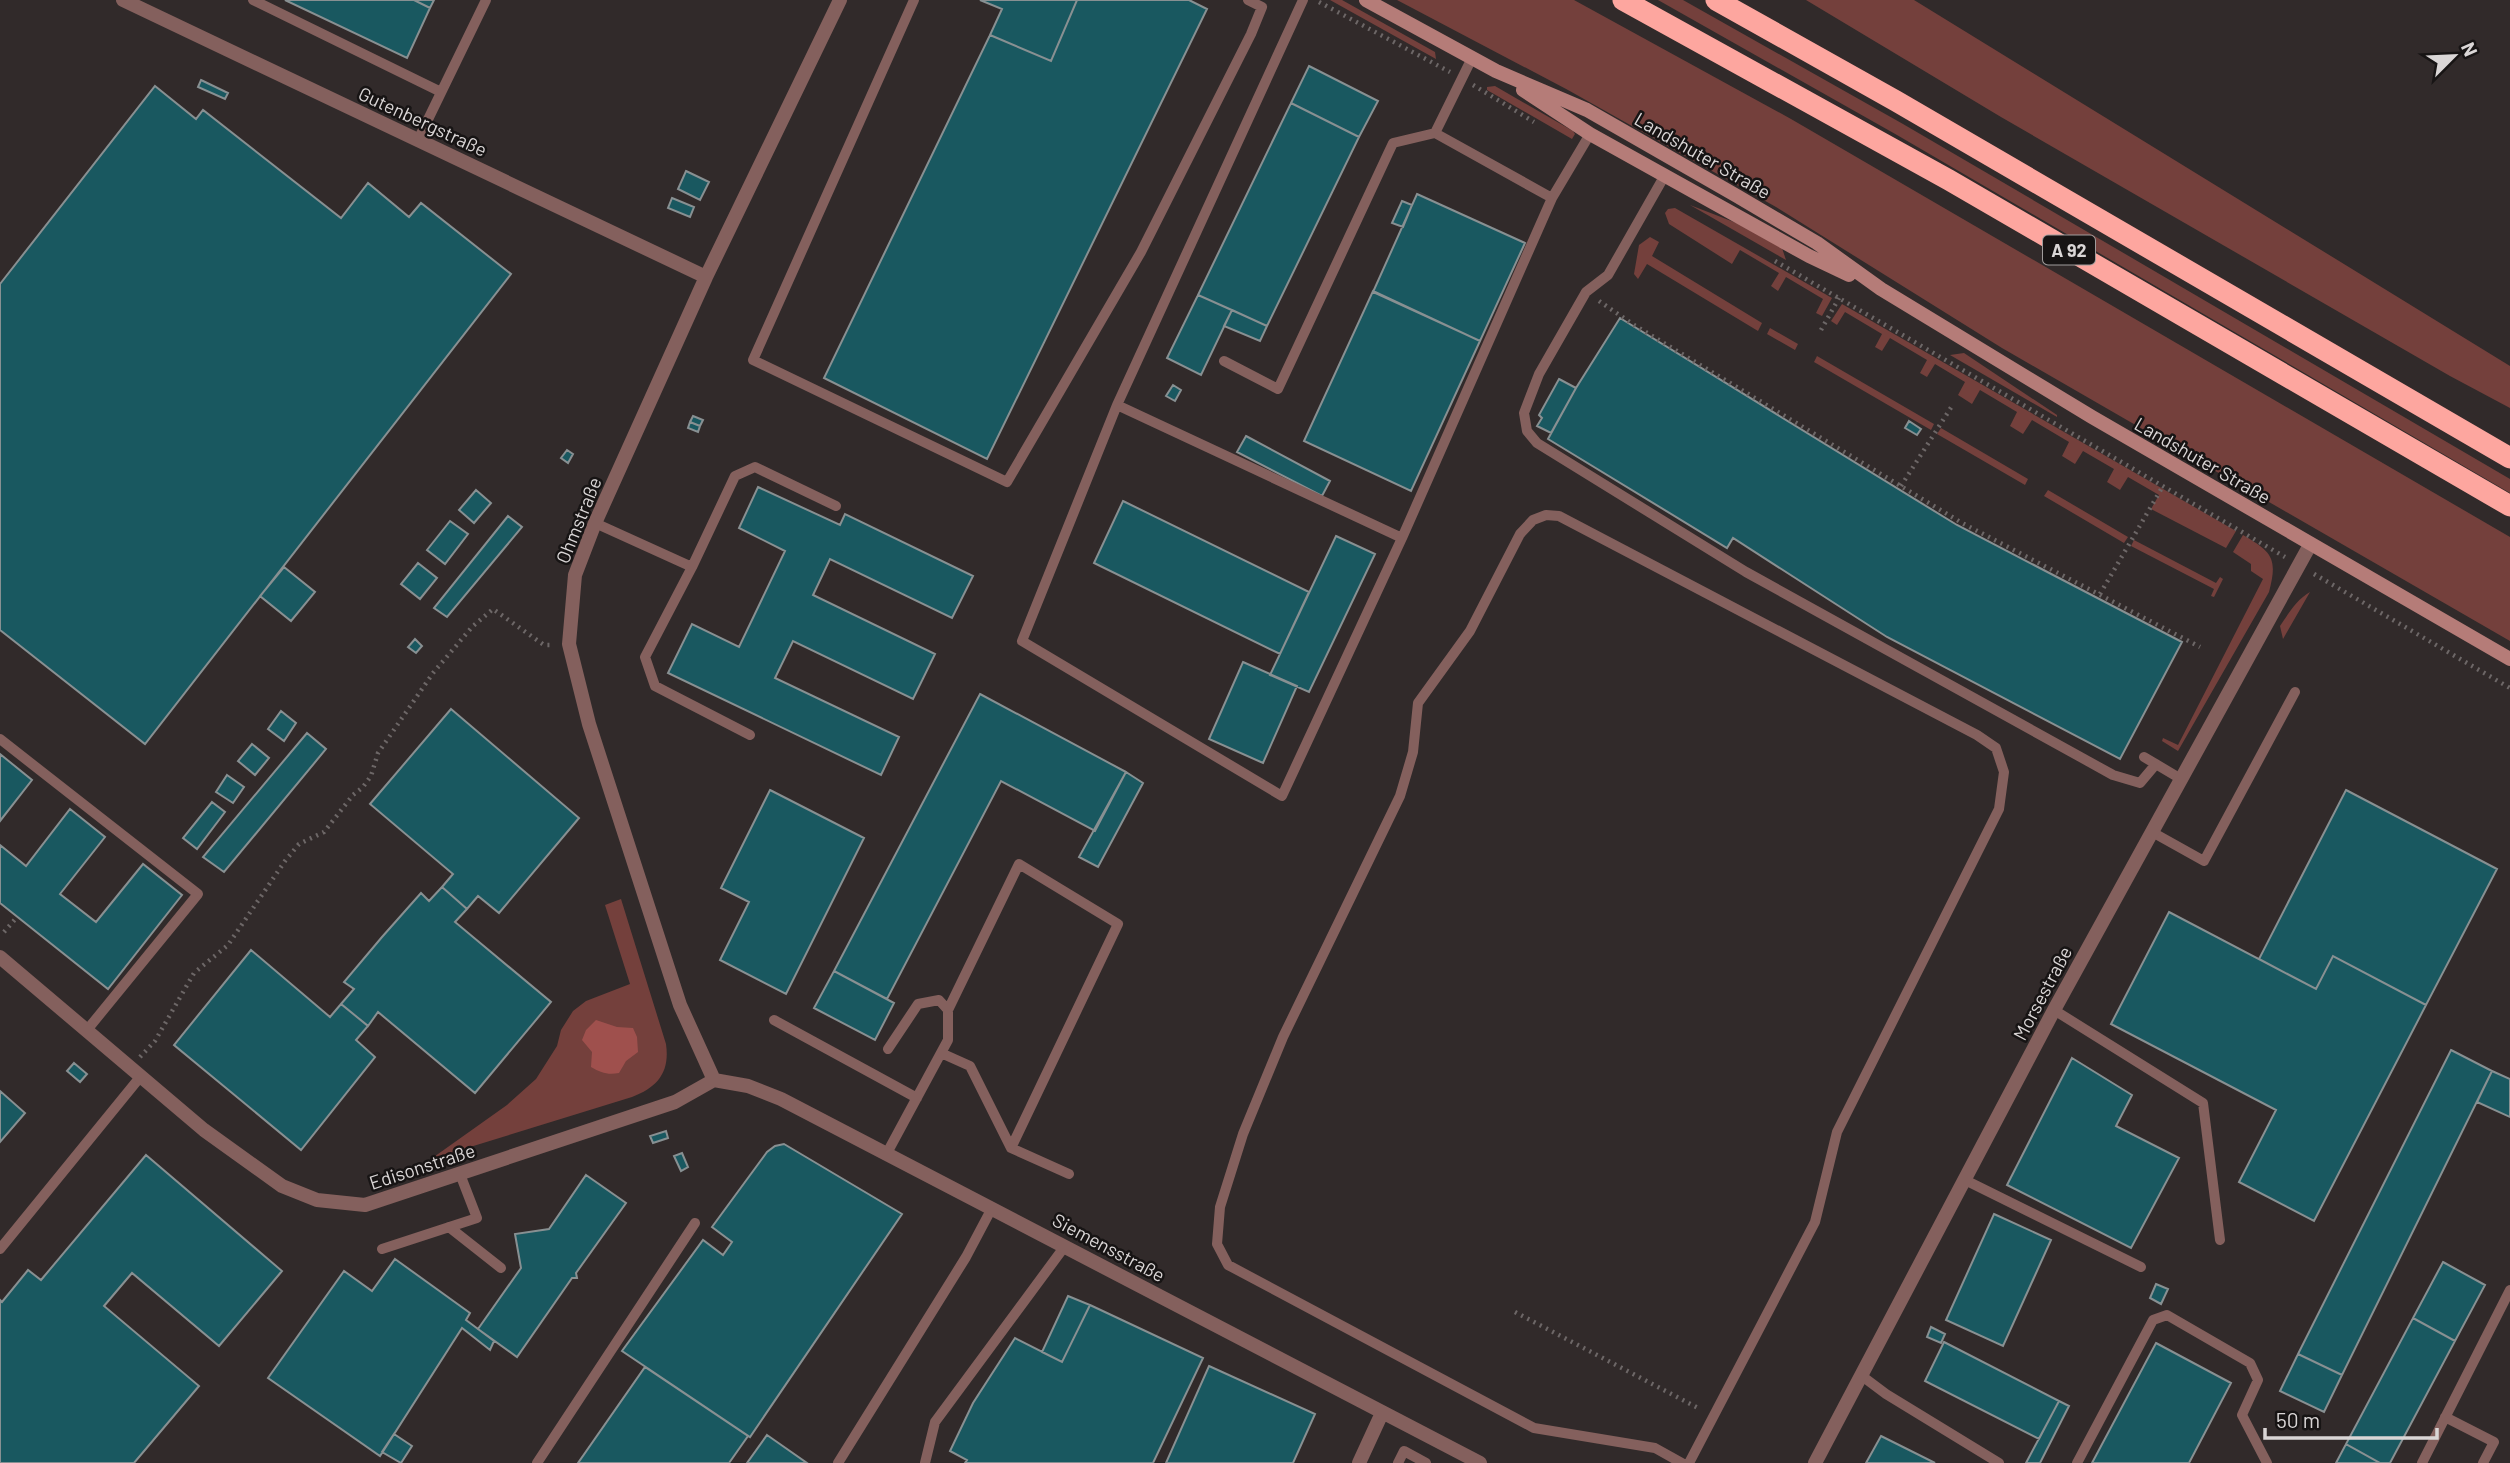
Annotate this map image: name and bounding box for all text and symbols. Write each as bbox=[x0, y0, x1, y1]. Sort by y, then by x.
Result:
north arrow bbox=[2419, 21, 2489, 91]
text: N bbox=[2457, 38, 2483, 59]
street label: Gutenbergstraße bbox=[355, 81, 491, 161]
street label: Landshuter Straße bbox=[1631, 107, 1775, 203]
road number: A 92 bbox=[2043, 236, 2095, 264]
street label: Landshuter Straße bbox=[2131, 412, 2275, 508]
street label: Ohmstraße bbox=[550, 473, 606, 567]
street label: Morsestraße bbox=[2008, 942, 2076, 1044]
street label: Edisonstraße bbox=[366, 1138, 478, 1194]
street label: Siemensstraße bbox=[1049, 1208, 1169, 1286]
scale bar bbox=[2265, 1396, 2436, 1440]
text: 50 m bbox=[2276, 1407, 2320, 1432]

